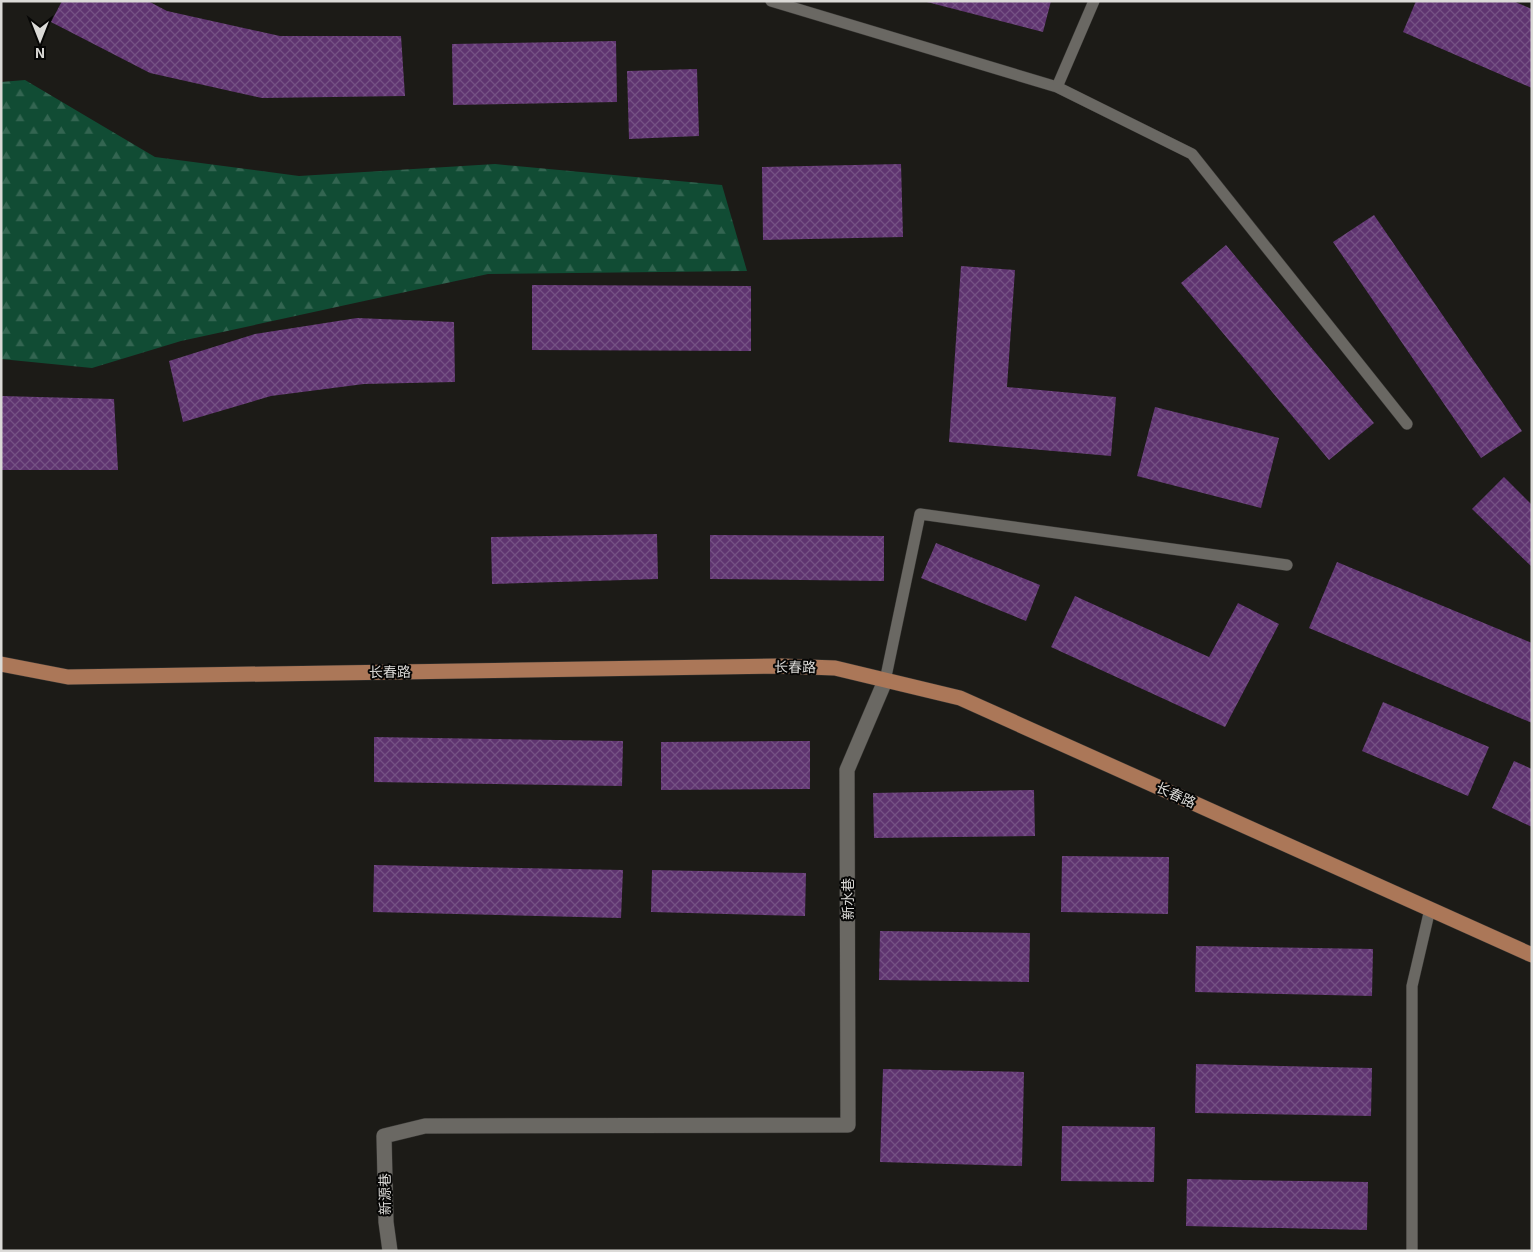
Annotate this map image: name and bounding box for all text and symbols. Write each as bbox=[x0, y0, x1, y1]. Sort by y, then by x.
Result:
north arrow bbox=[15, 15, 65, 65]
text: N bbox=[35, 44, 45, 64]
street label: 长春路 bbox=[774, 656, 816, 676]
street label: 长春路 bbox=[369, 661, 411, 681]
street label: 长春路 bbox=[1153, 776, 1200, 812]
street label: 新水巷 bbox=[837, 878, 857, 920]
street label: 新源巷 bbox=[374, 1173, 394, 1215]

